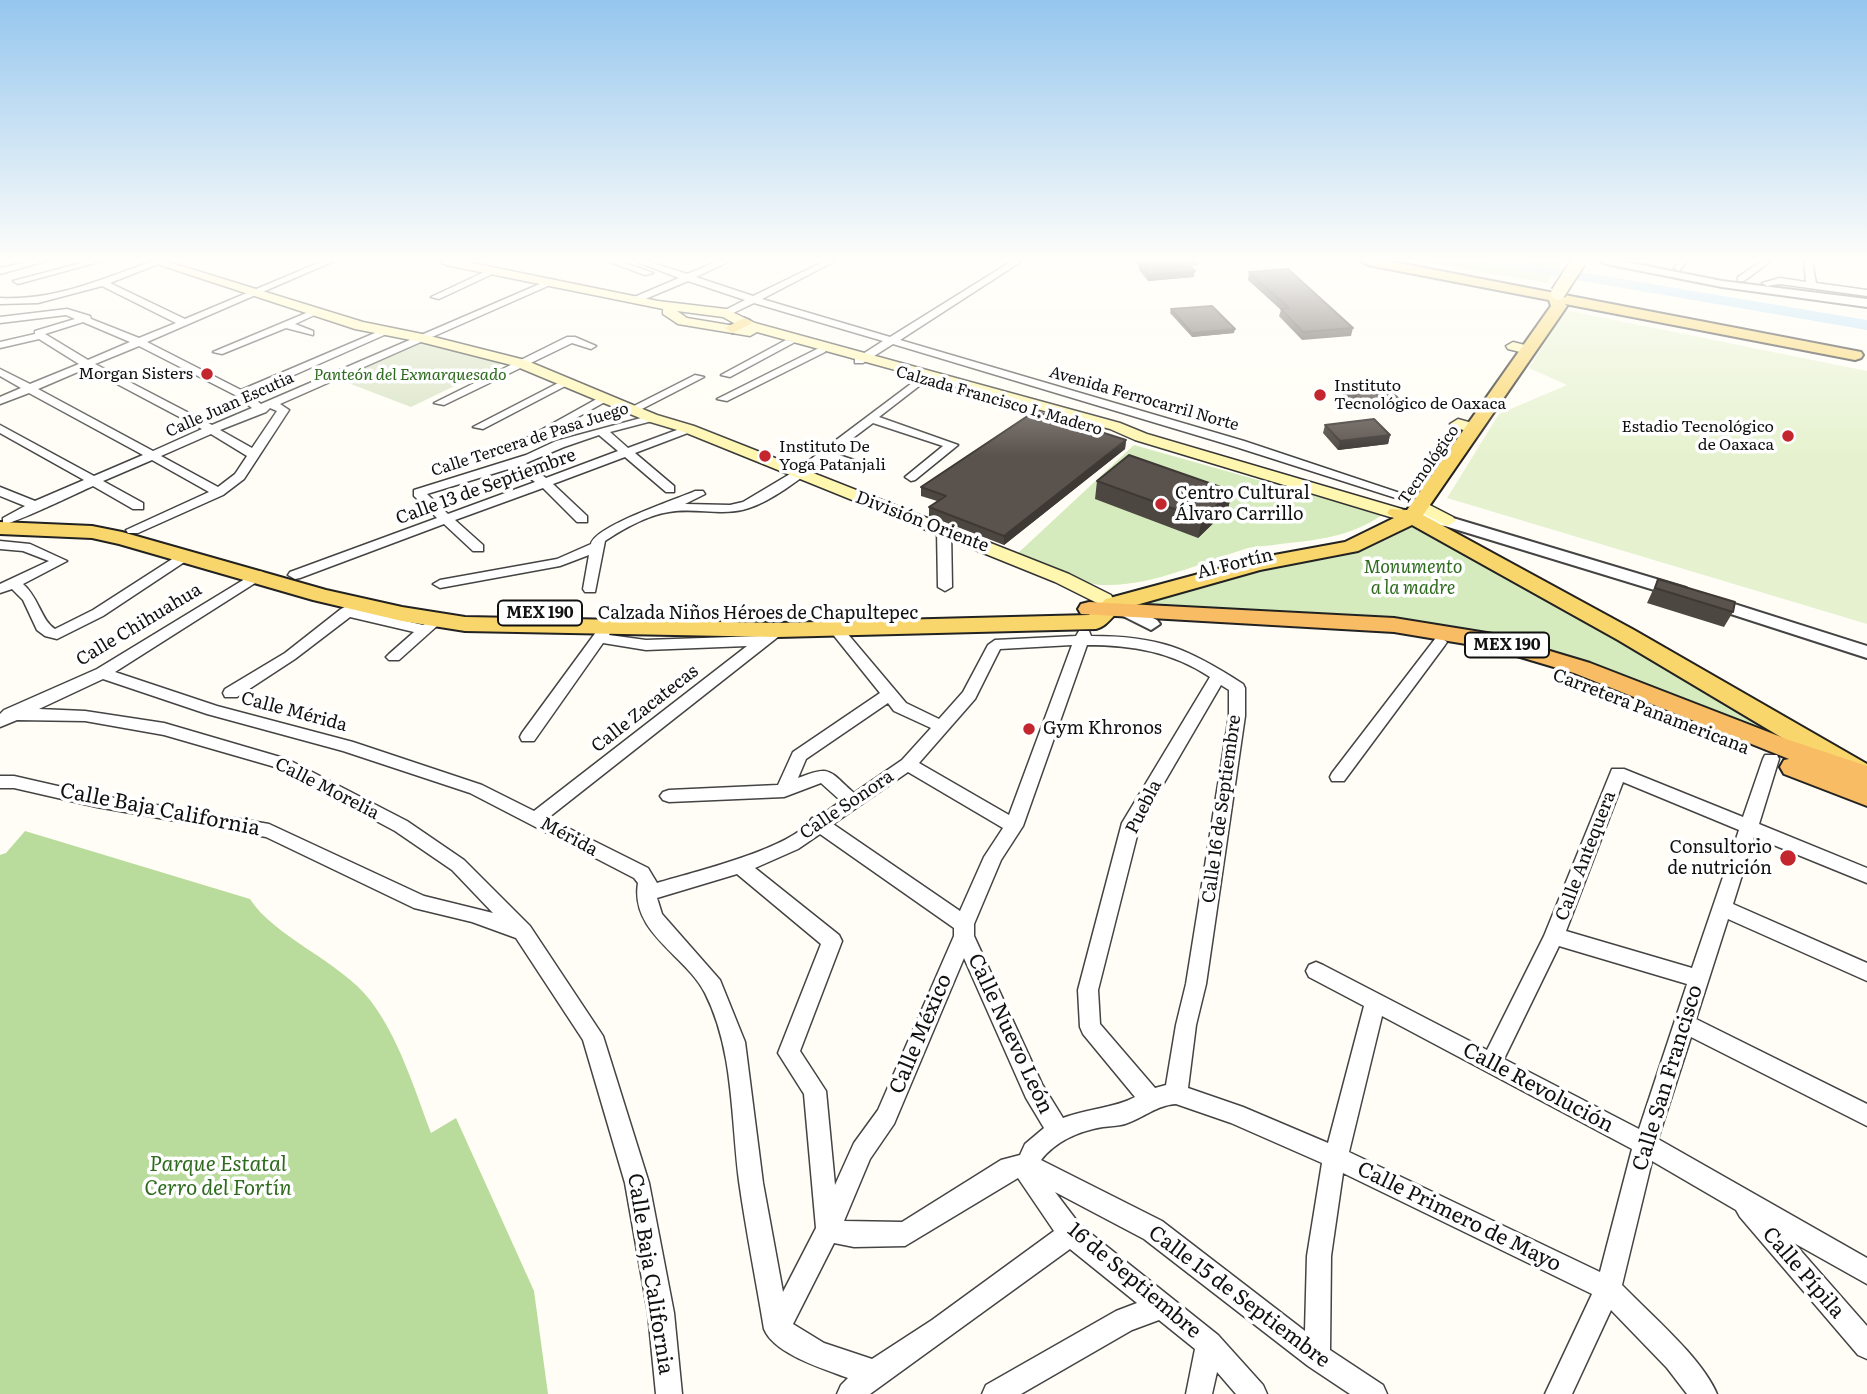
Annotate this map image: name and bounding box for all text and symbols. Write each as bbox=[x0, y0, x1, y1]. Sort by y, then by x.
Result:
street label: Calzada Francisco I. Madero bbox=[894, 362, 1104, 440]
street label: Avenida Ferrocarril Norte bbox=[1047, 363, 1241, 435]
place label: Morgan Sisters bbox=[78, 364, 193, 384]
park label: Panteón del Exmarquesado bbox=[313, 365, 507, 385]
marker: Morgan Sisters bbox=[199, 366, 215, 382]
street label: Calle Juan Escutia bbox=[163, 368, 297, 442]
place label: Instituto Tecnológico de Oaxaca bbox=[1334, 376, 1506, 414]
marker: Instituto Tecnológico de Oaxaca bbox=[1312, 387, 1328, 403]
street label: Calle Tercera de Pasa Juego bbox=[429, 399, 631, 481]
place label: Estadio Tecnológico de Oaxaca bbox=[1621, 417, 1774, 455]
street label: Tecnológico bbox=[1395, 422, 1463, 508]
marker: Estadio Tecnológico de Oaxaca bbox=[1780, 428, 1796, 444]
place label: Instituto De Yoga Patanjali bbox=[779, 437, 886, 475]
street label: Calle 13 de Septiembre bbox=[393, 444, 579, 530]
marker: Instituto De Yoga Patanjali bbox=[757, 448, 773, 464]
place label: Centro Cultural Álvaro Carrillo bbox=[1175, 483, 1310, 526]
street label: División Oriente bbox=[852, 487, 992, 557]
marker: Centro Cultural Álvaro Carrillo bbox=[1153, 496, 1169, 512]
street label: Al Fortín bbox=[1195, 544, 1275, 584]
park label: Monumento a la madre bbox=[1364, 557, 1462, 600]
street label: Calle Chihuahua bbox=[72, 579, 206, 671]
road number: MEX 190 bbox=[498, 600, 582, 626]
street label: Calzada Niños Héroes de Chapultepec bbox=[598, 603, 918, 625]
road number: MEX 190 bbox=[1465, 632, 1549, 658]
street label: Calle Zacatecas bbox=[587, 661, 703, 757]
street label: Carretera Panamericana bbox=[1550, 664, 1752, 760]
street label: Calle Mérida bbox=[239, 687, 349, 737]
street label: Calle 16 de Septiembre bbox=[1198, 714, 1246, 904]
place label: Gym Khronos bbox=[1043, 718, 1162, 740]
marker: Gym Khronos bbox=[1021, 721, 1037, 737]
street label: Calle Morelia bbox=[271, 753, 383, 825]
street label: Calle Sonora bbox=[796, 766, 898, 844]
street label: Puebla bbox=[1121, 777, 1167, 837]
street label: Calle Baja California bbox=[58, 778, 262, 842]
street label: Calle Antequera bbox=[1551, 788, 1621, 924]
street label: Mérida bbox=[537, 813, 601, 861]
place label: Consultorio de nutrición bbox=[1667, 837, 1772, 880]
marker: Consultorio de nutrición bbox=[1778, 848, 1798, 868]
street label: Calle Nuevo León bbox=[962, 950, 1058, 1118]
street label: Calle México bbox=[884, 970, 958, 1098]
street label: Calle San Francisco bbox=[1628, 982, 1708, 1174]
street label: Calle Revolución bbox=[1458, 1038, 1618, 1138]
park label: Parque Estatal Cerro del Fortín bbox=[144, 1152, 292, 1202]
street label: Calle Primero de Mayo bbox=[1353, 1157, 1565, 1277]
street label: Calle Baja California bbox=[622, 1172, 678, 1376]
street label: 16 de Septiembre bbox=[1062, 1218, 1206, 1344]
street label: Calle 15 de Septiembre bbox=[1143, 1220, 1335, 1374]
street label: Calle Pípila bbox=[1757, 1222, 1849, 1324]

